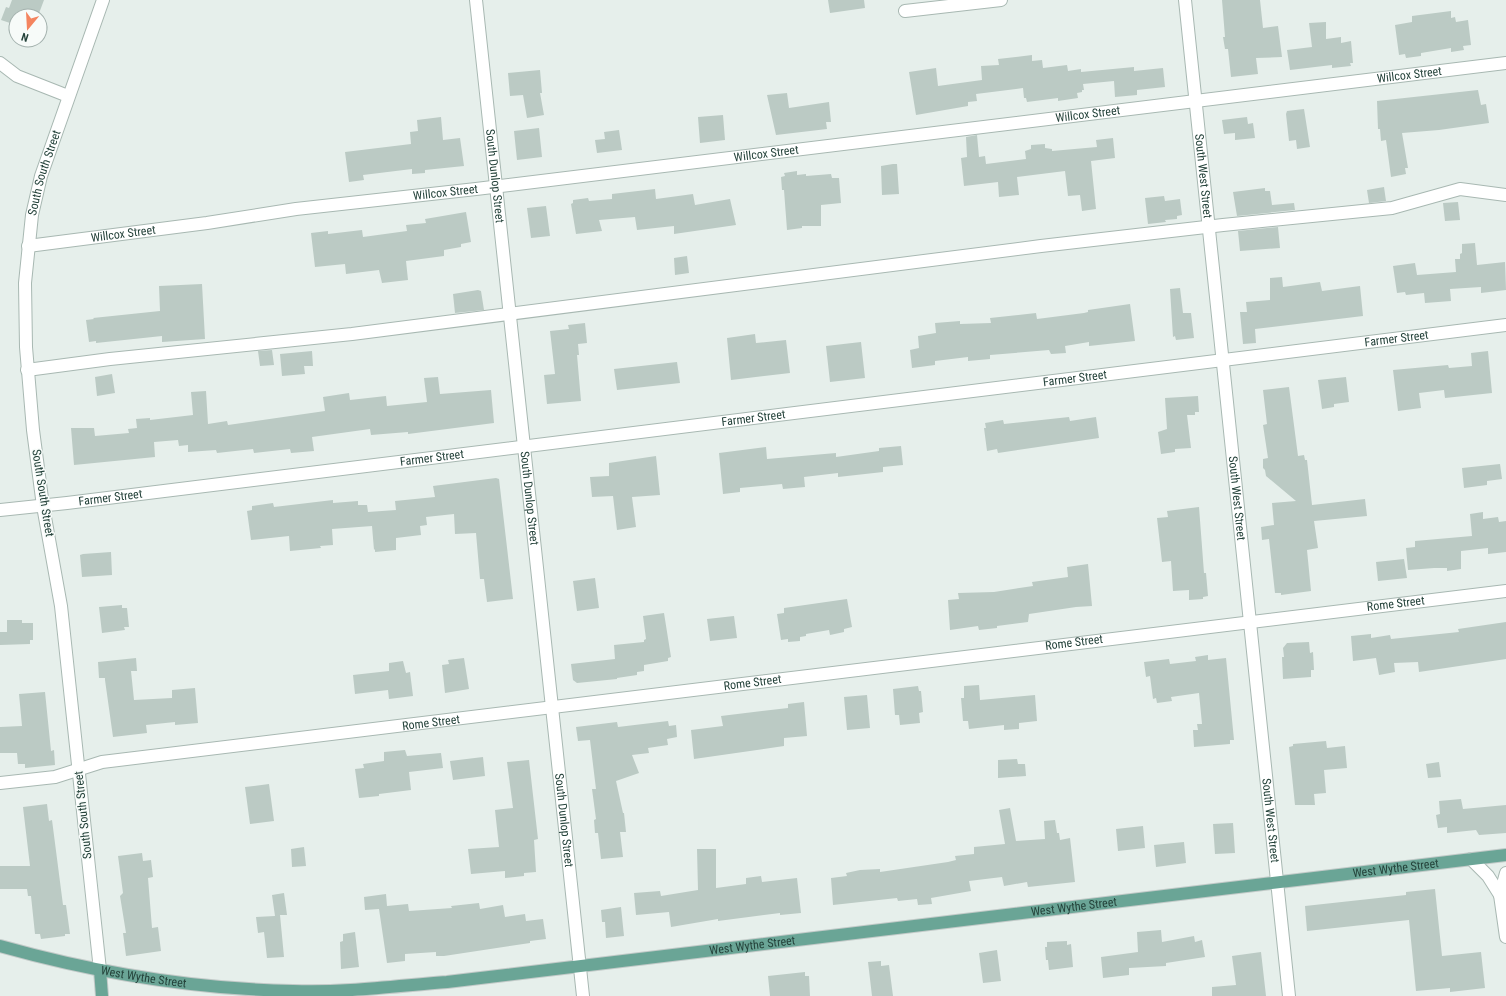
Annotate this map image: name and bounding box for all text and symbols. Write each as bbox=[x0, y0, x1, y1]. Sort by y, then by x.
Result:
north arrow bbox=[8, 8, 48, 48]
text: N bbox=[20, 30, 30, 44]
street label: Willcox Street bbox=[1376, 64, 1443, 86]
street label: Willcox Street bbox=[1055, 103, 1121, 125]
street label: South South Street bbox=[25, 128, 64, 217]
street label: South Dunlop Street bbox=[483, 128, 507, 224]
street label: South West Street bbox=[1192, 133, 1215, 219]
street label: Willcox Street bbox=[733, 143, 800, 164]
street label: Willcox Street bbox=[412, 182, 479, 203]
street label: Willcox Street bbox=[90, 223, 157, 245]
street label: Farmer Street bbox=[1364, 328, 1430, 349]
street label: Farmer Street bbox=[1042, 367, 1108, 389]
street label: Farmer Street bbox=[721, 407, 787, 429]
street label: Farmer Street bbox=[399, 447, 465, 469]
street label: South South Street bbox=[29, 448, 57, 538]
street label: South Dunlop Street bbox=[518, 450, 542, 546]
street label: South West Street bbox=[1226, 455, 1248, 542]
street label: Farmer Street bbox=[78, 487, 143, 509]
street label: Rome Street bbox=[1366, 593, 1426, 614]
street label: Rome Street bbox=[1044, 632, 1104, 653]
street label: Rome Street bbox=[723, 672, 783, 693]
street label: Rome Street bbox=[401, 712, 461, 733]
street label: South South Street bbox=[71, 770, 95, 860]
street label: South Dunlop Street bbox=[552, 773, 576, 868]
street label: South West Street bbox=[1259, 778, 1282, 864]
street label: West Wythe Street bbox=[1352, 856, 1440, 880]
street label: West Wythe Street bbox=[1030, 895, 1118, 919]
street label: West Wythe Street bbox=[708, 933, 796, 957]
street label: West Wythe Street bbox=[100, 963, 188, 991]

